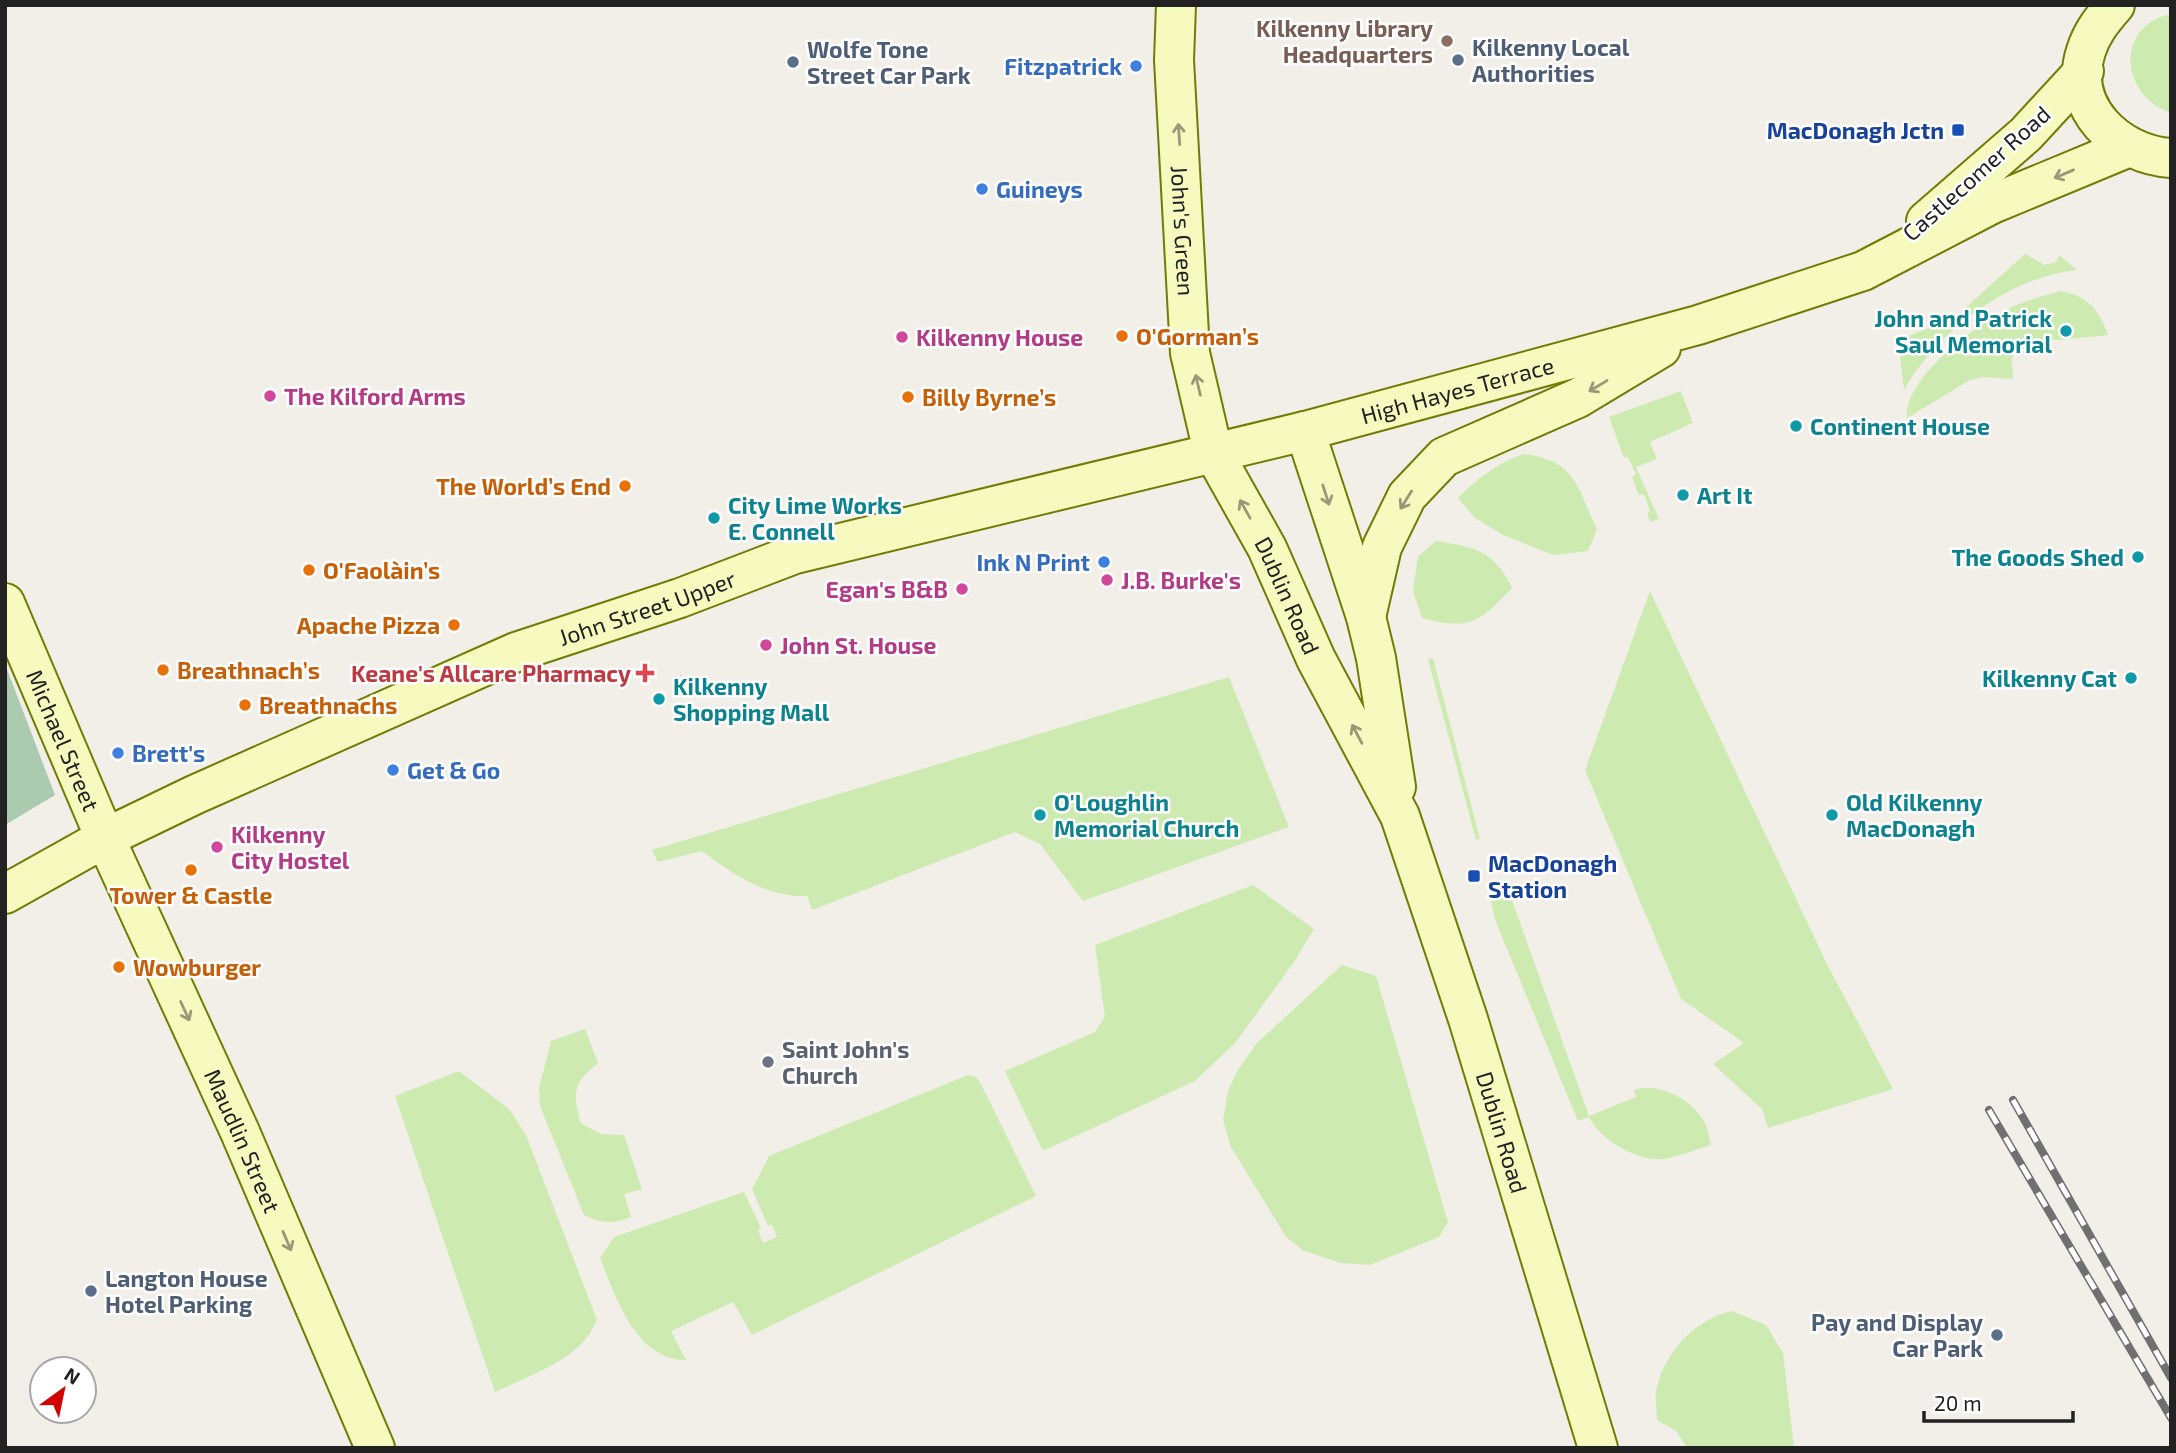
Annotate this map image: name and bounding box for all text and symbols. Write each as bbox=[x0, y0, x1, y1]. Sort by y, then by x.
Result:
place label: Kilkenny Library Headquarters bbox=[1256, 14, 1433, 68]
marker: Kilkenny Library Headquarters bbox=[1439, 33, 1455, 49]
place label: Kilkenny Local Authorities bbox=[1472, 33, 1630, 87]
place label: Wolfe Tone Street Car Park bbox=[807, 35, 971, 89]
place label: Fitzpatrick bbox=[1004, 52, 1122, 80]
marker: Kilkenny Local Authorities bbox=[1450, 52, 1466, 68]
marker: Wolfe Tone Street Car Park bbox=[785, 54, 801, 70]
marker: Fitzpatrick bbox=[1128, 58, 1144, 74]
street label: Castlecomer Road bbox=[1896, 99, 2056, 247]
place label: MacDonagh Jctn bbox=[1767, 116, 1944, 144]
marker: MacDonagh Jctn bbox=[1950, 122, 1966, 138]
one-way arrow bbox=[1172, 124, 1185, 146]
street label: John's Green bbox=[1166, 165, 1201, 297]
one-way arrow bbox=[2054, 169, 2076, 182]
place label: Guineys bbox=[996, 175, 1083, 203]
marker: Guineys bbox=[974, 181, 990, 197]
place label: John and Patrick Saul Memorial bbox=[1874, 304, 2052, 358]
place label: O'Gorman’s bbox=[1136, 322, 1259, 350]
place label: Kilkenny House bbox=[916, 323, 1083, 351]
marker: John and Patrick Saul Memorial bbox=[2058, 323, 2074, 339]
marker: O'Gorman’s bbox=[1114, 328, 1130, 344]
marker: Kilkenny House bbox=[894, 329, 910, 345]
street label: High Hayes Terrace bbox=[1358, 350, 1557, 429]
one-way arrow bbox=[1190, 374, 1204, 397]
one-way arrow bbox=[1589, 380, 1609, 394]
place label: The Kilford Arms bbox=[284, 382, 466, 410]
place label: Billy Byrne’s bbox=[922, 383, 1056, 411]
marker: The Kilford Arms bbox=[262, 388, 278, 404]
marker: Billy Byrne’s bbox=[900, 389, 916, 405]
place label: Continent House bbox=[1810, 412, 1990, 440]
marker: Continent House bbox=[1788, 418, 1804, 434]
place label: The World’s End bbox=[436, 472, 611, 500]
marker: The World’s End bbox=[617, 478, 633, 494]
place label: Art It bbox=[1697, 481, 1752, 509]
one-way arrow bbox=[1321, 484, 1333, 506]
marker: Art It bbox=[1675, 487, 1691, 503]
one-way arrow bbox=[1399, 490, 1414, 509]
place label: City Lime Works E. Connell bbox=[728, 491, 902, 545]
one-way arrow bbox=[1238, 499, 1252, 519]
marker: City Lime Works E. Connell bbox=[706, 510, 722, 526]
street label: Dublin Road bbox=[1249, 531, 1326, 658]
place label: The Goods Shed bbox=[1951, 543, 2124, 571]
place label: Ink N Print bbox=[977, 548, 1090, 576]
marker: The Goods Shed bbox=[2130, 549, 2146, 565]
marker: Ink N Print bbox=[1096, 554, 1112, 570]
place label: O'Faolàin’s bbox=[323, 556, 440, 584]
marker: O'Faolàin’s bbox=[301, 562, 317, 578]
street label: John Street Upper bbox=[555, 564, 739, 651]
place label: J.B. Burke's bbox=[1121, 566, 1241, 594]
marker: J.B. Burke's bbox=[1099, 572, 1115, 588]
place label: Egan's B&B bbox=[826, 575, 948, 603]
marker: Egan's B&B bbox=[954, 581, 970, 597]
place label: Apache Pizza bbox=[297, 611, 440, 639]
marker: Apache Pizza bbox=[446, 617, 462, 633]
place label: John St. House bbox=[780, 631, 936, 659]
marker: John St. House bbox=[758, 637, 774, 653]
place label: Breathnach’s bbox=[177, 656, 320, 684]
place label: Keane's Allcare Pharmacy bbox=[351, 659, 631, 687]
marker: Breathnach’s bbox=[155, 662, 171, 678]
place label: Kilkenny Cat bbox=[1982, 664, 2117, 692]
street label: Michael Street bbox=[21, 665, 106, 815]
marker: Keane's Allcare Pharmacy bbox=[637, 665, 653, 681]
marker: Kilkenny Cat bbox=[2123, 670, 2139, 686]
place label: Kilkenny Shopping Mall bbox=[673, 672, 830, 726]
place label: Breathnachs bbox=[259, 691, 397, 719]
marker: Kilkenny Shopping Mall bbox=[651, 691, 667, 707]
marker: Breathnachs bbox=[237, 697, 253, 713]
one-way arrow bbox=[1349, 725, 1363, 745]
place label: Brett's bbox=[132, 739, 205, 767]
marker: Brett's bbox=[110, 745, 126, 761]
place label: Get & Go bbox=[407, 756, 500, 784]
marker: Get & Go bbox=[385, 762, 401, 778]
place label: O'Loughlin Memorial Church bbox=[1054, 788, 1239, 842]
place label: Old Kilkenny MacDonagh bbox=[1846, 788, 1983, 842]
marker: O'Loughlin Memorial Church bbox=[1032, 807, 1048, 823]
marker: Old Kilkenny MacDonagh bbox=[1824, 807, 1840, 823]
place label: Kilkenny City Hostel bbox=[231, 820, 350, 874]
marker: Kilkenny City Hostel bbox=[209, 839, 225, 855]
place label: MacDonagh Station bbox=[1488, 849, 1617, 903]
marker: Tower & Castle bbox=[183, 862, 199, 878]
marker: MacDonagh Station bbox=[1466, 868, 1482, 884]
place label: Tower & Castle bbox=[109, 881, 273, 909]
place label: Wowburger bbox=[133, 953, 261, 981]
marker: Wowburger bbox=[111, 959, 127, 975]
one-way arrow bbox=[179, 1000, 192, 1021]
place label: Saint John's Church bbox=[782, 1035, 909, 1089]
marker: Saint John's Church bbox=[760, 1054, 776, 1070]
street label: Maudlin Street bbox=[199, 1064, 287, 1217]
street label: Dublin Road bbox=[1471, 1068, 1534, 1196]
one-way arrow bbox=[281, 1230, 294, 1252]
place label: Langton House Hotel Parking bbox=[105, 1264, 268, 1318]
marker: Langton House Hotel Parking bbox=[83, 1283, 99, 1299]
place label: Pay and Display Car Park bbox=[1811, 1308, 1983, 1362]
marker: Pay and Display Car Park bbox=[1989, 1327, 2005, 1343]
north arrow bbox=[28, 1355, 98, 1425]
text: N bbox=[61, 1362, 85, 1389]
scale bar bbox=[1924, 1380, 2073, 1424]
text: 20 m bbox=[1934, 1390, 1982, 1415]

